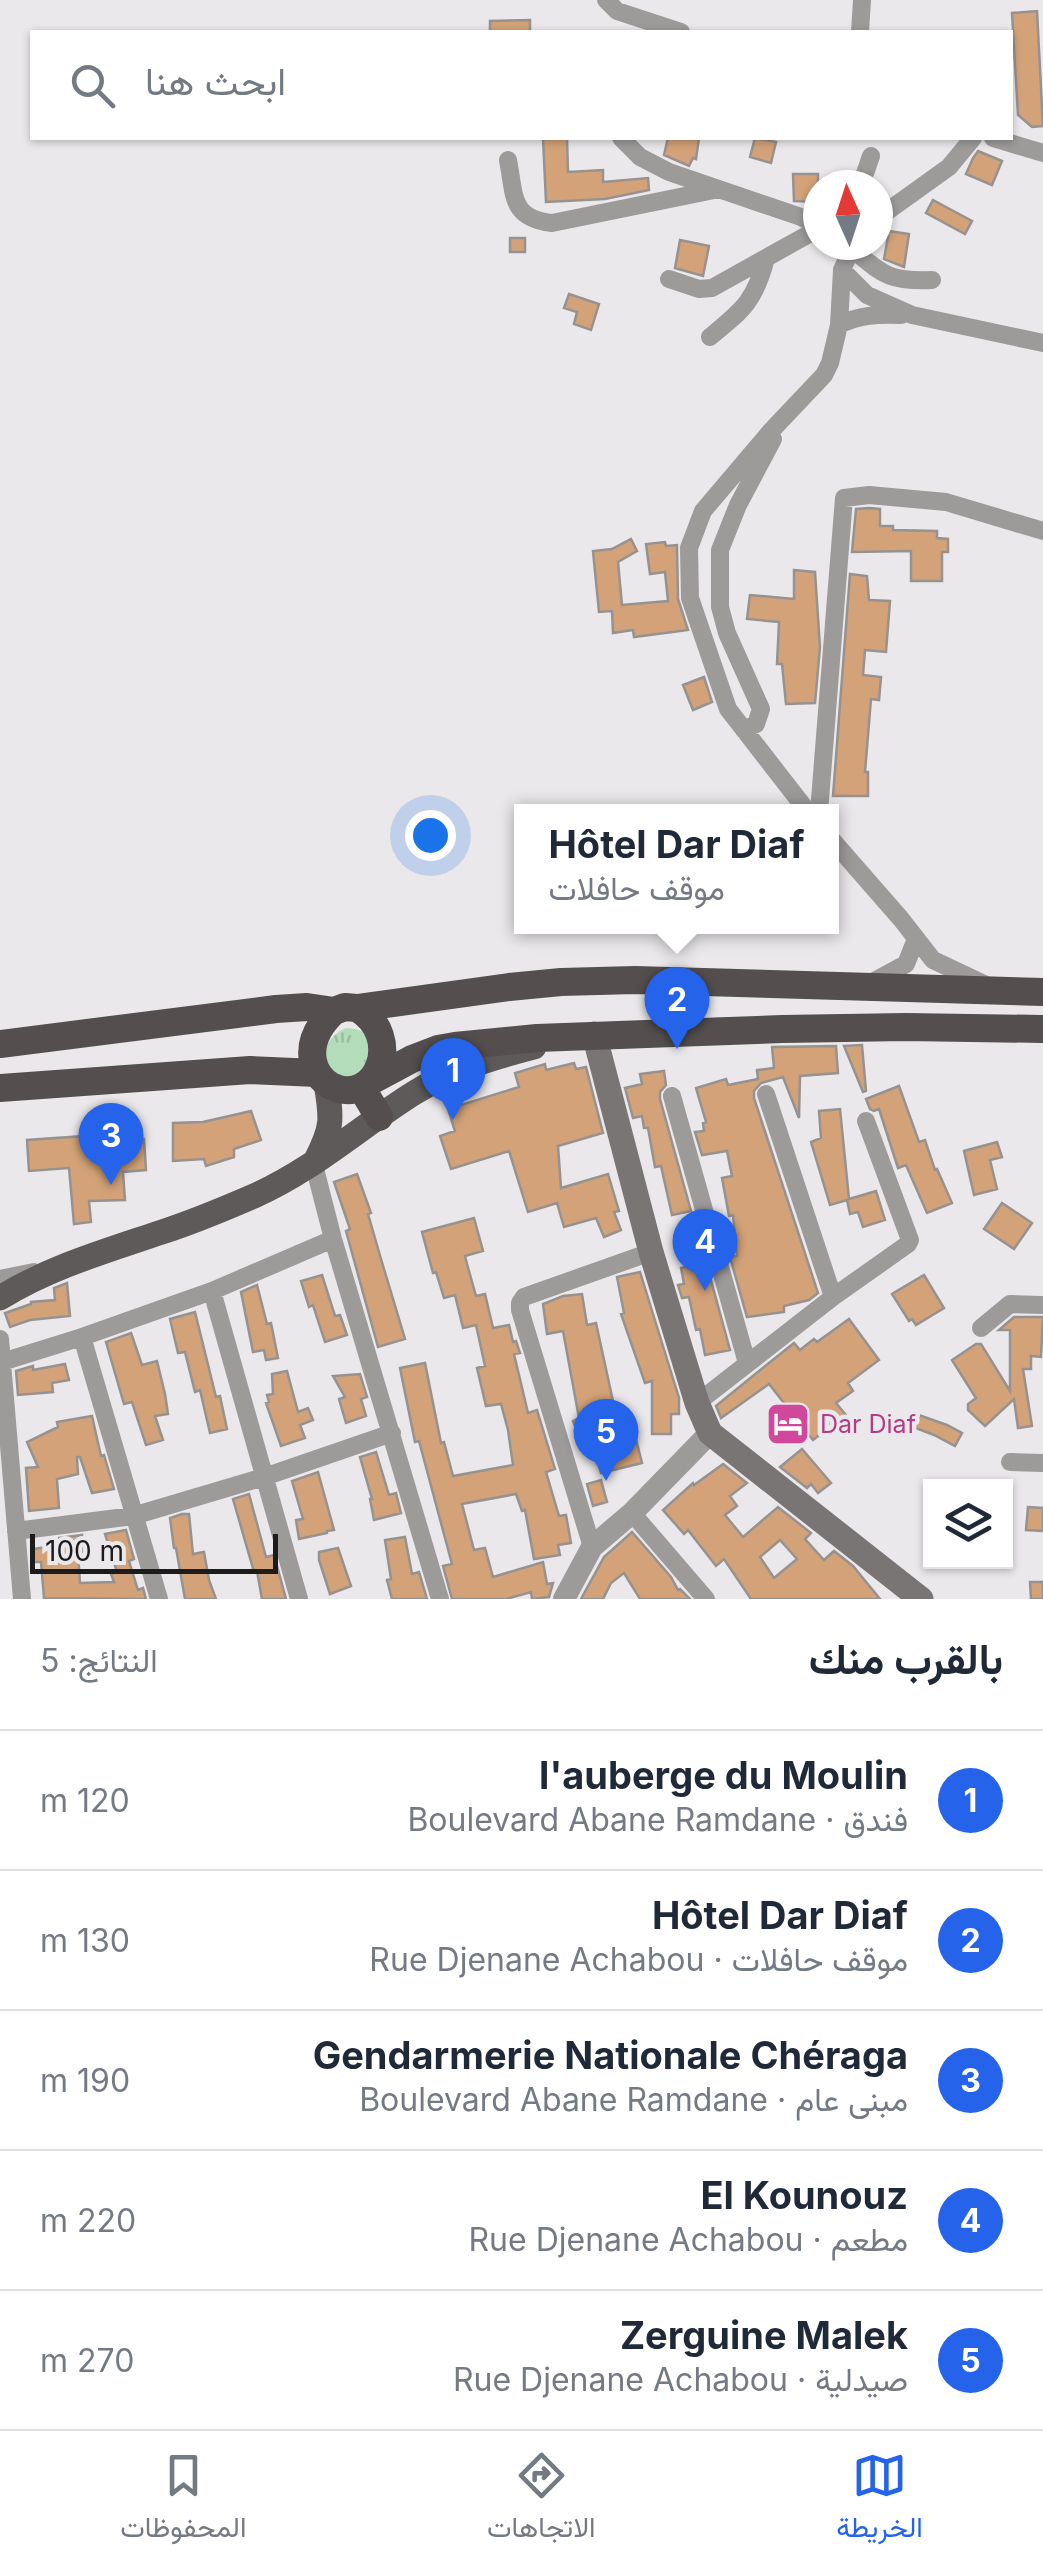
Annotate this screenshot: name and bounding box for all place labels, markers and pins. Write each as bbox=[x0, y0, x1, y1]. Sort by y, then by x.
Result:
pin: 2 bbox=[644, 966, 710, 1049]
pin: 1 bbox=[420, 1038, 486, 1120]
pin: 3 bbox=[78, 1102, 144, 1185]
pin: 4 bbox=[672, 1208, 738, 1291]
pin: 5 bbox=[574, 1398, 638, 1481]
hotel icon: Dar Diaf bbox=[765, 1401, 811, 1447]
place label: Dar Diaf bbox=[820, 1409, 916, 1439]

